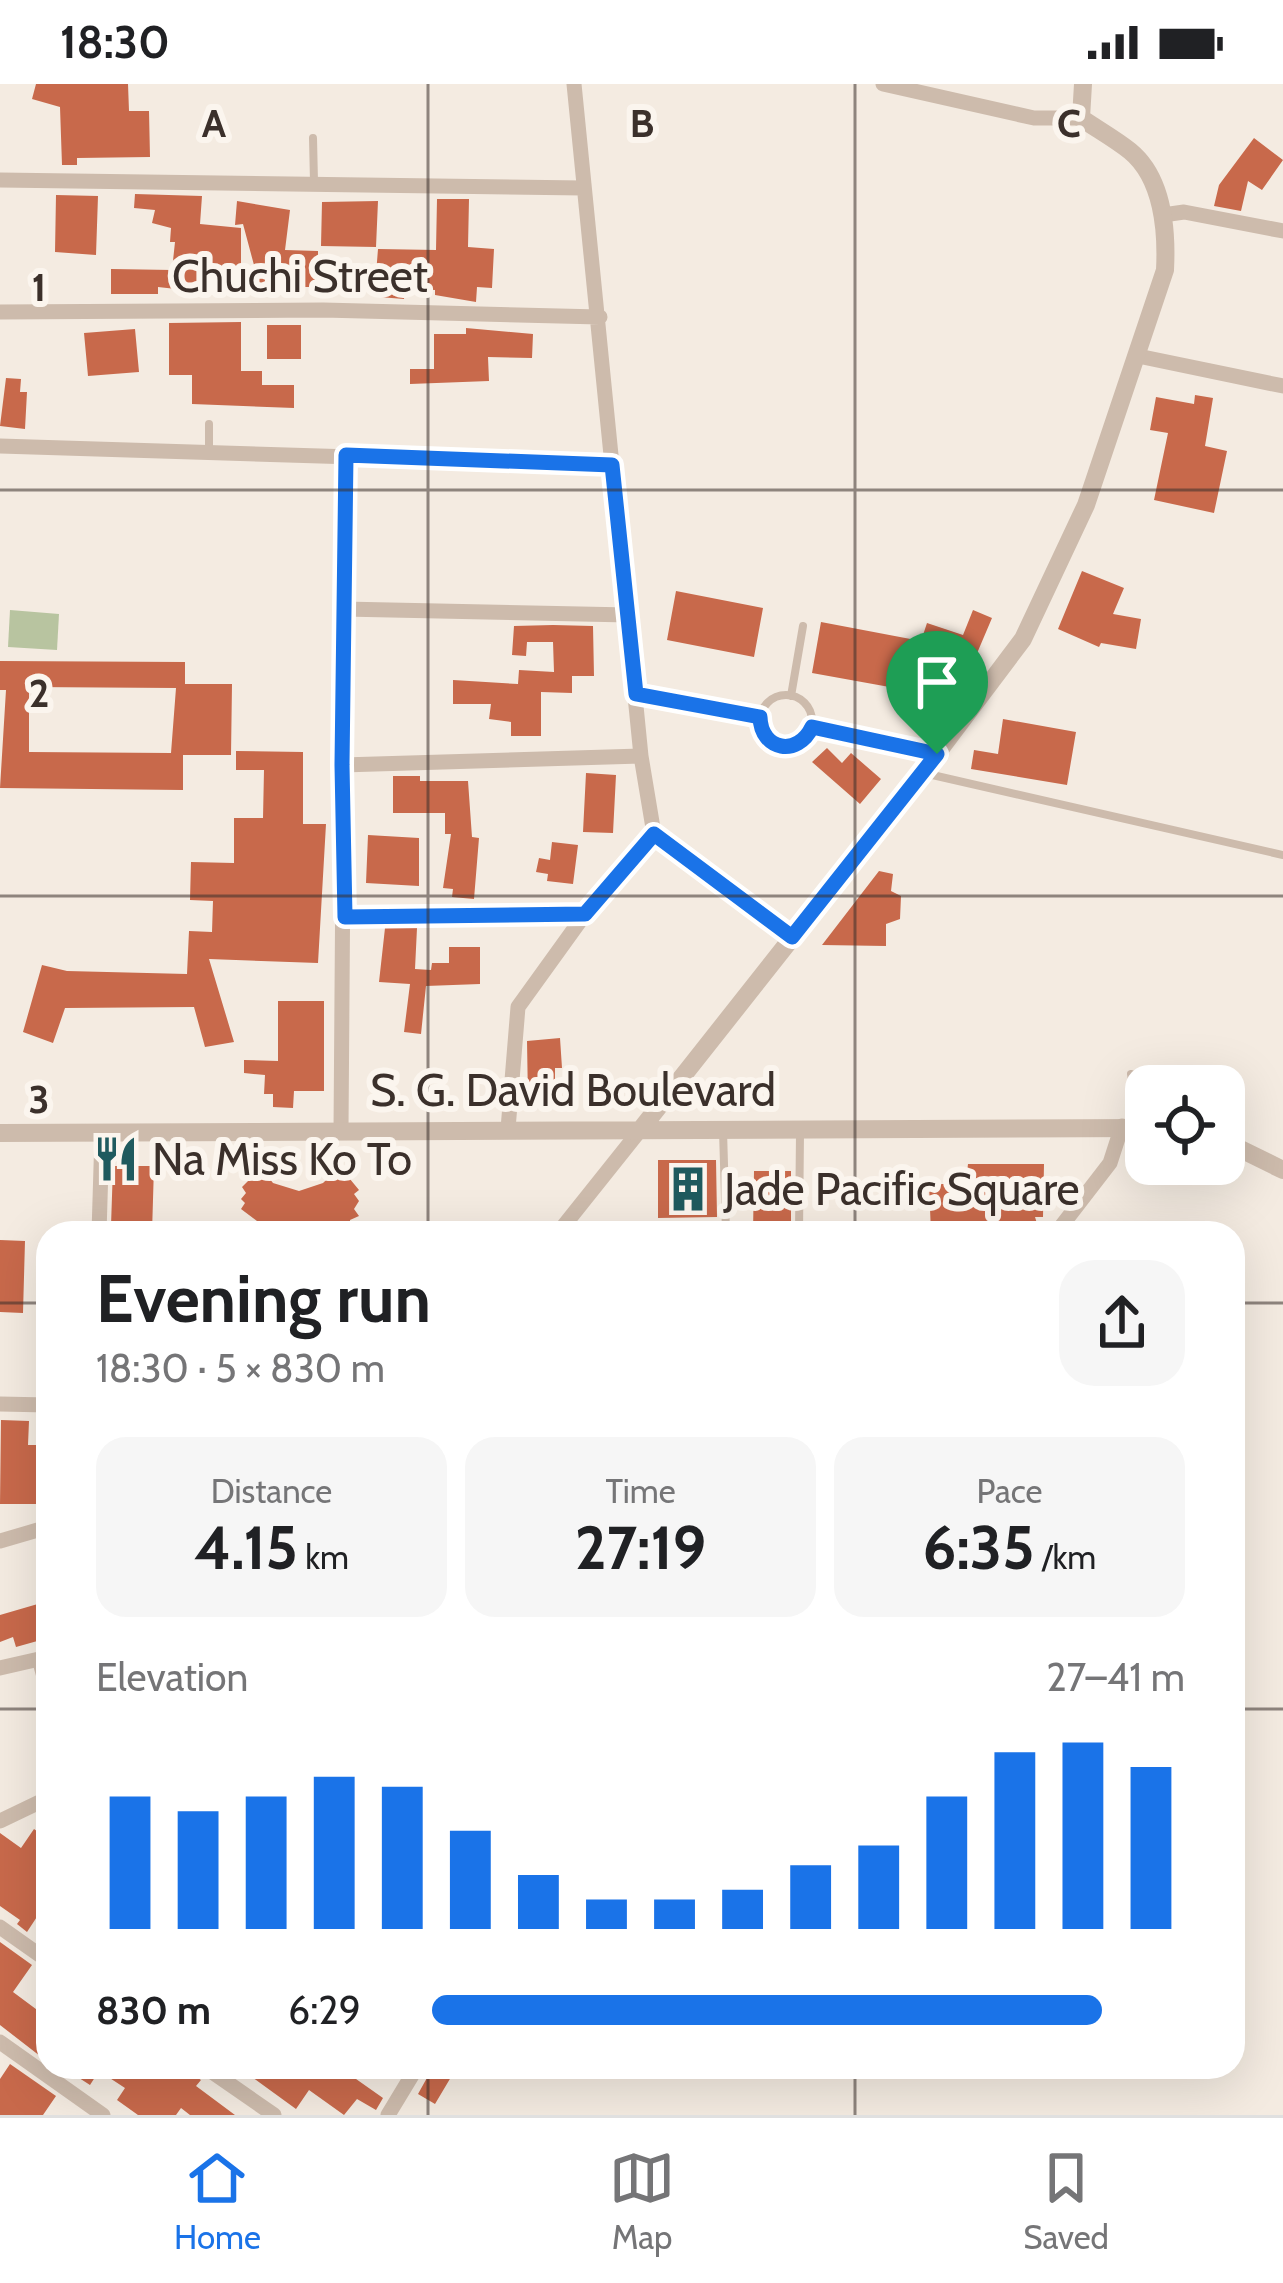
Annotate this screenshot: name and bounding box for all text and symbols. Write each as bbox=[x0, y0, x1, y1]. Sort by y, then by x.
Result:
text: 18:30 bbox=[60, 15, 170, 69]
text: A bbox=[202, 99, 227, 147]
text: B bbox=[630, 99, 654, 147]
text: C bbox=[1057, 99, 1081, 147]
street label: Chuchi Street bbox=[172, 249, 428, 303]
text: 1 bbox=[32, 263, 46, 311]
pin bbox=[886, 631, 988, 754]
icon: arrive bbox=[904, 649, 970, 715]
text: 2 bbox=[29, 669, 49, 717]
street label: S. G. David Boulevard bbox=[370, 1063, 776, 1117]
map controls bbox=[1125, 1065, 1245, 1185]
button: locate bbox=[1125, 1065, 1245, 1185]
text: 3 bbox=[28, 1075, 50, 1123]
place label: Na Miss Ko To bbox=[152, 1132, 412, 1186]
restaurant icon: Na Miss Ko To bbox=[91, 1134, 141, 1184]
place label: Jade Pacific Square bbox=[723, 1162, 1080, 1216]
building icon: Jade Pacific Square bbox=[663, 1164, 713, 1214]
text: Evening run bbox=[96, 1258, 431, 1339]
button: share bbox=[1059, 1260, 1185, 1386]
text: 18:30 · 5 × 830 m bbox=[96, 1344, 385, 1392]
text: Distance bbox=[211, 1471, 332, 1511]
text: Time bbox=[605, 1471, 676, 1511]
text: Pace bbox=[977, 1471, 1042, 1511]
text: 4.15 bbox=[194, 1511, 298, 1584]
text: 27:19 bbox=[575, 1511, 706, 1584]
text: 6:35 bbox=[923, 1511, 1034, 1584]
text: km bbox=[298, 1537, 349, 1577]
text: /km bbox=[1034, 1537, 1096, 1577]
text: Elevation bbox=[96, 1653, 248, 1701]
text: 27–41 m bbox=[1046, 1653, 1185, 1701]
text: 830 m bbox=[96, 1986, 211, 2034]
text: 6:29 bbox=[288, 1986, 361, 2034]
tab: Home bbox=[174, 2145, 261, 2257]
tab: Map bbox=[609, 2145, 675, 2257]
tab: Saved bbox=[1023, 2145, 1109, 2257]

